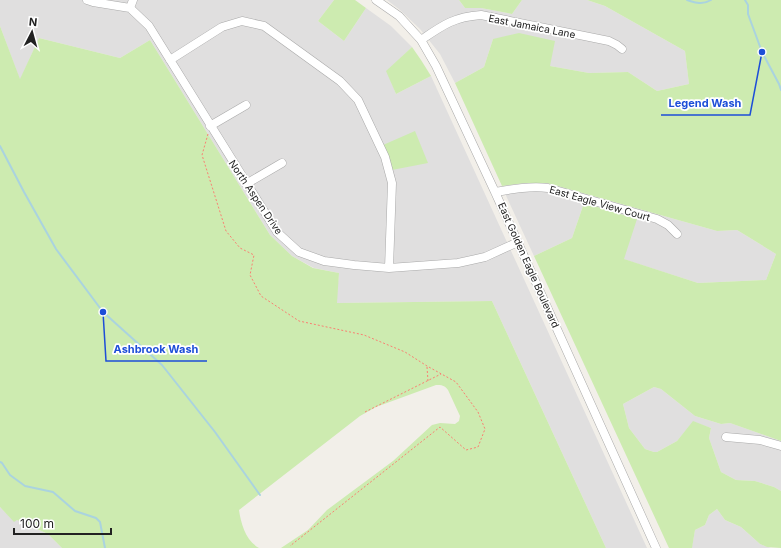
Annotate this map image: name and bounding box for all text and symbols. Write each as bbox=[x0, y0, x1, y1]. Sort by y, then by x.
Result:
north arrow bbox=[12, 12, 52, 52]
street label: East Jamaica Lane bbox=[487, 12, 577, 40]
text: N bbox=[28, 15, 38, 29]
callout: Legend Wash bbox=[661, 92, 750, 115]
text: Legend Wash bbox=[669, 96, 742, 110]
street label: North Aspen Drive bbox=[227, 158, 285, 237]
street label: East Eagle View Court bbox=[548, 183, 652, 223]
street label: East Golden Eagle Boulevard bbox=[496, 201, 562, 329]
callout: Ashbrook Wash bbox=[106, 338, 207, 361]
text: Ashbrook Wash bbox=[114, 342, 199, 356]
scale bar bbox=[14, 510, 111, 536]
text: 100 m bbox=[20, 516, 54, 531]

